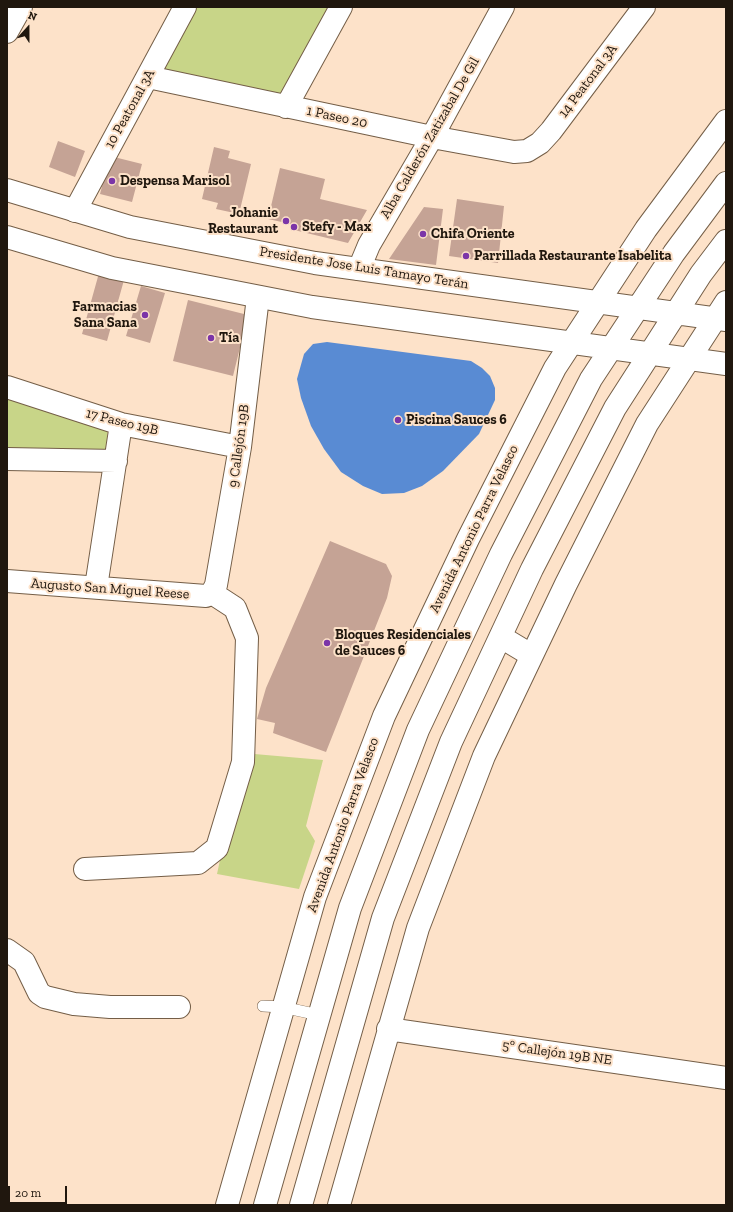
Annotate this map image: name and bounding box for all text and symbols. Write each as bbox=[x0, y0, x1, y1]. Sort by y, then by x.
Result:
north arrow bbox=[8, 8, 48, 48]
text: N bbox=[26, 9, 39, 24]
street label: 14 Peatonal 3A bbox=[555, 41, 621, 121]
street label: Alba Calderón Zatizabal De Gil bbox=[377, 54, 483, 222]
street label: 10 Peatonal 3A bbox=[101, 67, 159, 151]
street label: 1 Paseo 20 bbox=[305, 102, 369, 132]
place label: Despensa Marisol bbox=[120, 173, 230, 189]
marker: Despensa Marisol bbox=[107, 176, 117, 186]
place label: Johanie Restaurant bbox=[208, 205, 278, 238]
marker: Johanie Restaurant bbox=[281, 216, 291, 226]
place label: Stefy - Max bbox=[302, 219, 371, 235]
marker: Stefy - Max bbox=[289, 222, 299, 232]
place label: Chifa Oriente bbox=[431, 226, 515, 242]
marker: Chifa Oriente bbox=[418, 229, 428, 239]
street label: Presidente Jose Luis Tamayo Terán bbox=[258, 243, 470, 293]
place label: Parrillada Restaurante Isabelita bbox=[474, 248, 672, 264]
marker: Parrillada Restaurante Isabelita bbox=[461, 251, 471, 261]
place label: Farmacias Sana Sana bbox=[72, 299, 137, 332]
marker: Farmacias Sana Sana bbox=[140, 310, 150, 320]
place label: Tía bbox=[219, 330, 239, 346]
marker: Tía bbox=[206, 333, 216, 343]
street label: 9 Callejón 19B bbox=[225, 403, 253, 489]
street label: 17 Paseo 19B bbox=[84, 405, 160, 439]
place label: Piscina Sauces 6 bbox=[406, 412, 507, 428]
marker: Piscina Sauces 6 bbox=[393, 415, 403, 425]
street label: Avenida Antonio Parra Velasco bbox=[426, 442, 522, 616]
street label: Augusto San Miguel Reese bbox=[30, 575, 190, 603]
place label: Bloques Residenciales de Sauces 6 bbox=[335, 627, 471, 660]
marker: Bloques Residenciales de Sauces 6 bbox=[322, 638, 332, 648]
street label: Avenida Antonio Parra Velasco bbox=[304, 735, 382, 915]
street label: 5º Callejón 19B NE bbox=[501, 1037, 613, 1069]
scale bar bbox=[10, 1178, 69, 1204]
text: 20 m bbox=[15, 1186, 41, 1200]

